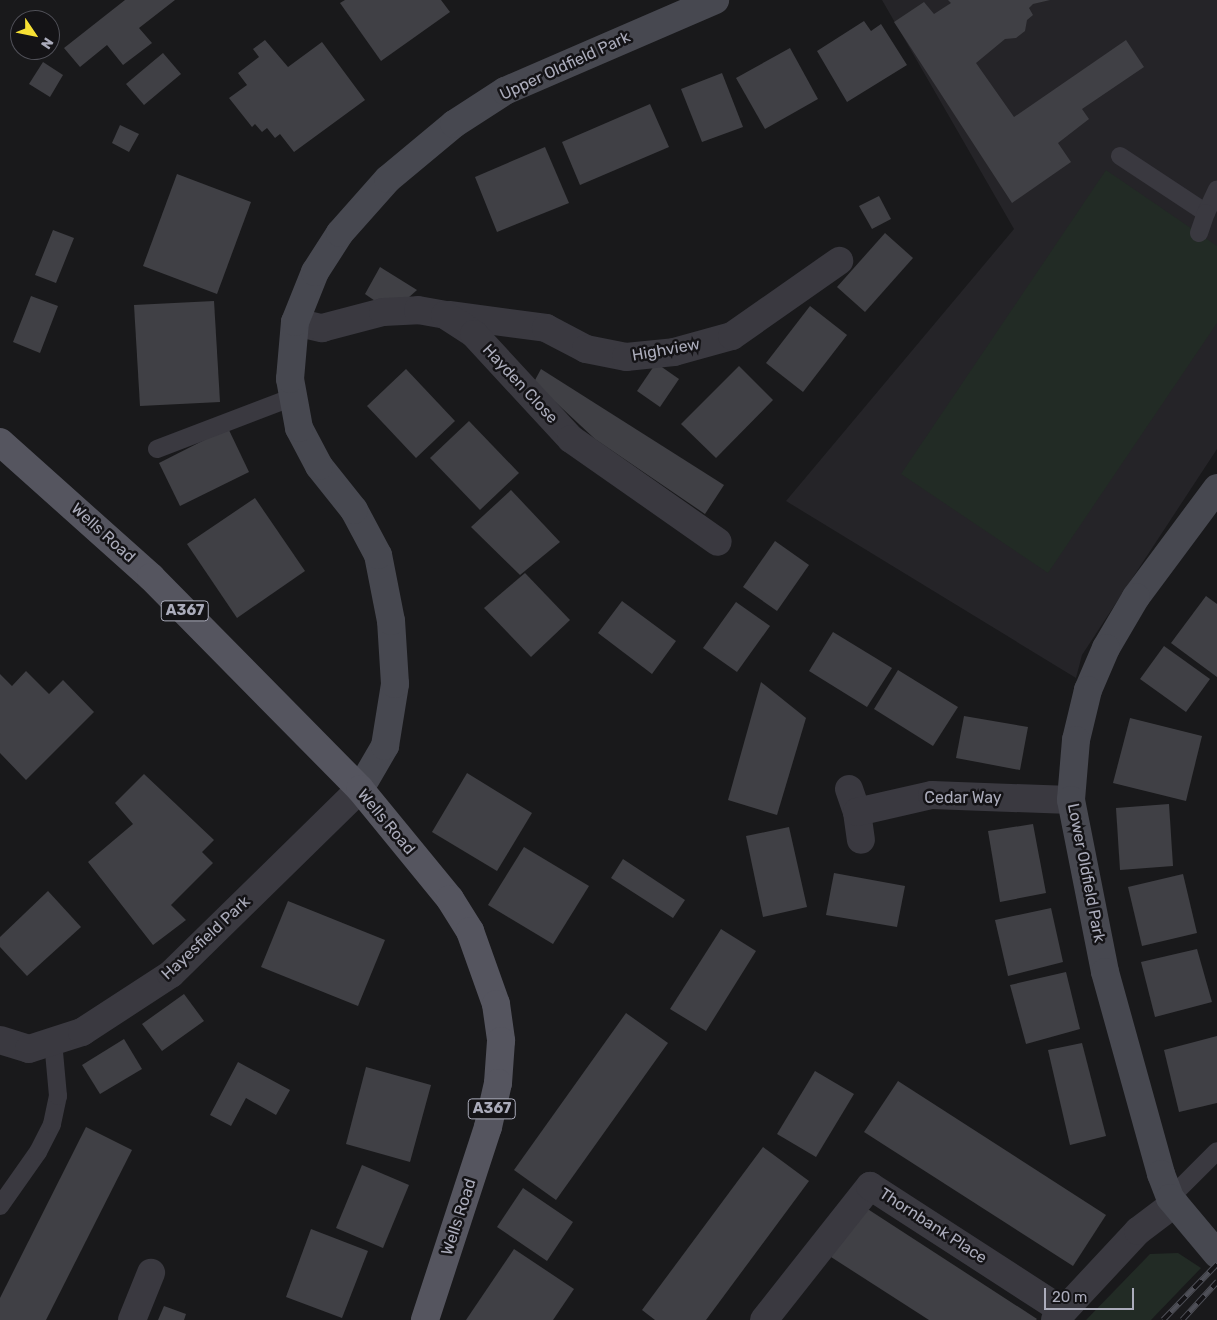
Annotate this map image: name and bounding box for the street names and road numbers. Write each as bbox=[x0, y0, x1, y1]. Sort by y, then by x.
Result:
street label: Upper Oldfield Park bbox=[497, 27, 633, 105]
street label: Highview bbox=[631, 335, 701, 365]
street label: Hayden Close bbox=[478, 340, 562, 428]
street label: Wells Road bbox=[67, 499, 139, 567]
road number: A367 bbox=[160, 598, 210, 624]
street label: Wells Road bbox=[353, 785, 419, 859]
street label: Cedar Way bbox=[924, 788, 1002, 808]
street label: Lower Oldfield Park bbox=[1063, 801, 1109, 945]
street label: Hayesfield Park bbox=[158, 892, 254, 984]
road number: A367 bbox=[467, 1096, 517, 1122]
street label: Wells Road bbox=[438, 1176, 480, 1258]
street label: Thornbank Place bbox=[875, 1184, 991, 1268]

